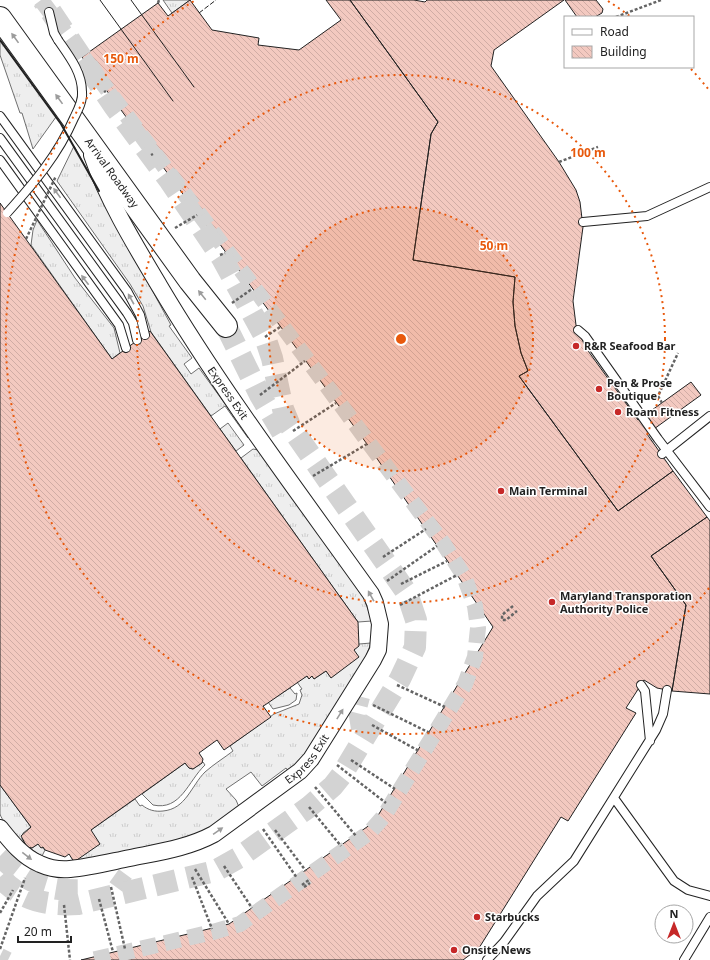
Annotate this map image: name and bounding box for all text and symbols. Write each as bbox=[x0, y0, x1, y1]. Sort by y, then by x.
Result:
legend bbox=[564, 16, 694, 68]
text: Road bbox=[600, 23, 629, 40]
one-way arrow bbox=[11, 33, 19, 43]
text: Building bbox=[600, 43, 647, 60]
text: 150 m bbox=[103, 50, 139, 67]
one-way arrow bbox=[55, 94, 64, 105]
street label: Arrival Roadway bbox=[82, 134, 143, 211]
text: 100 m bbox=[570, 144, 606, 161]
one-way arrow bbox=[52, 187, 61, 198]
text: 50 m bbox=[480, 237, 508, 254]
one-way arrow bbox=[81, 274, 90, 285]
one-way arrow bbox=[198, 289, 206, 300]
one-way arrow bbox=[128, 293, 135, 305]
centre of rings bbox=[394, 332, 408, 346]
place label: R&R Seafood Bar bbox=[584, 338, 675, 353]
marker: R&R Seafood Bar bbox=[571, 341, 581, 351]
street label: Express Exit bbox=[205, 363, 252, 422]
place label: Pen & Prose Boutique bbox=[607, 375, 672, 403]
marker: Pen & Prose Boutique bbox=[594, 384, 604, 394]
place label: Roam Fitness bbox=[626, 404, 700, 419]
marker: Roam Fitness bbox=[613, 407, 623, 417]
place label: Main Terminal bbox=[509, 483, 587, 498]
marker: Main Terminal bbox=[496, 486, 506, 496]
place label: Maryland Transporation Authority Police bbox=[560, 588, 692, 616]
one-way arrow bbox=[368, 590, 375, 602]
marker: Maryland Transporation Authority Police bbox=[547, 597, 557, 607]
one-way arrow bbox=[336, 709, 344, 719]
street label: Express Exit bbox=[281, 731, 332, 787]
one-way arrow bbox=[213, 827, 223, 835]
one-way arrow bbox=[21, 852, 32, 860]
north arrow bbox=[654, 904, 694, 944]
text: N bbox=[670, 906, 678, 921]
place label: Starbucks bbox=[485, 909, 540, 924]
marker: Starbucks bbox=[472, 912, 482, 922]
scale bar bbox=[18, 918, 71, 944]
text: 20 m bbox=[24, 923, 52, 940]
place label: Onsite News bbox=[462, 942, 532, 957]
marker: Onsite News bbox=[449, 945, 459, 955]

